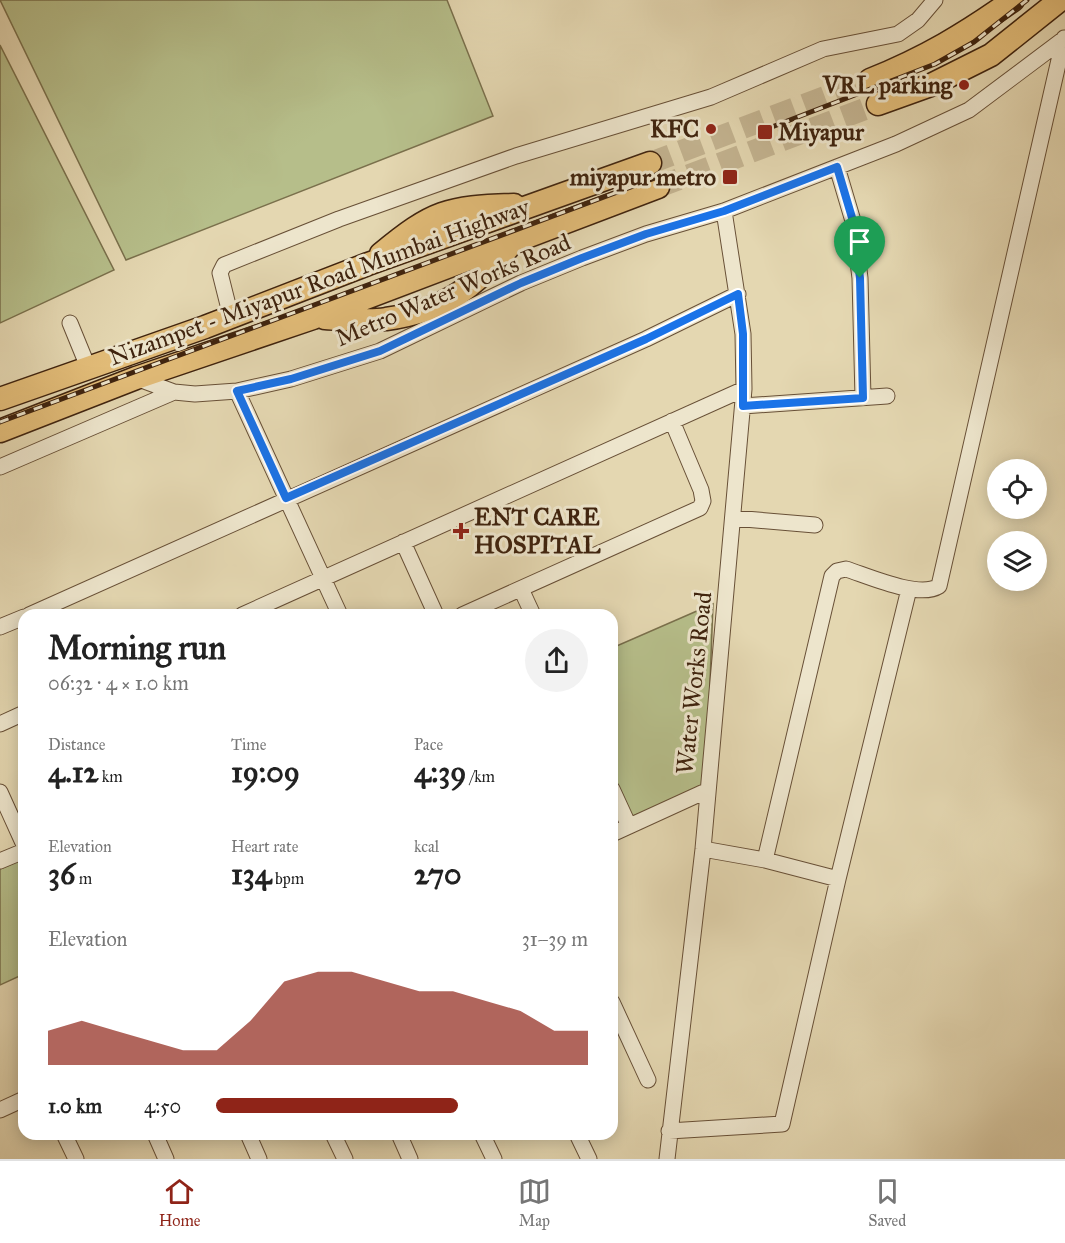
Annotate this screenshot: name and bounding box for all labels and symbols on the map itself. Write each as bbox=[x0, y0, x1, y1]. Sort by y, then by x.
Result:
place label: VRL parking bbox=[822, 70, 953, 100]
marker: VRL parking bbox=[957, 78, 971, 92]
place label: KFC bbox=[650, 114, 699, 144]
place label: Miyapur bbox=[778, 117, 865, 147]
marker: KFC bbox=[704, 122, 718, 136]
marker: Miyapur bbox=[756, 123, 774, 141]
place label: miyapur metro bbox=[569, 162, 716, 192]
marker: miyapur metro bbox=[721, 168, 739, 186]
street label: Nizampet - Miyapur Road Mumbai Highway bbox=[104, 191, 534, 372]
pin bbox=[834, 216, 885, 278]
street label: Metro Water Works Road bbox=[331, 227, 575, 353]
place label: ENT CARE HOSPITAL bbox=[474, 502, 601, 560]
marker: ENT CARE HOSPITAL bbox=[452, 522, 470, 540]
street label: Water Works Road bbox=[669, 590, 719, 776]

